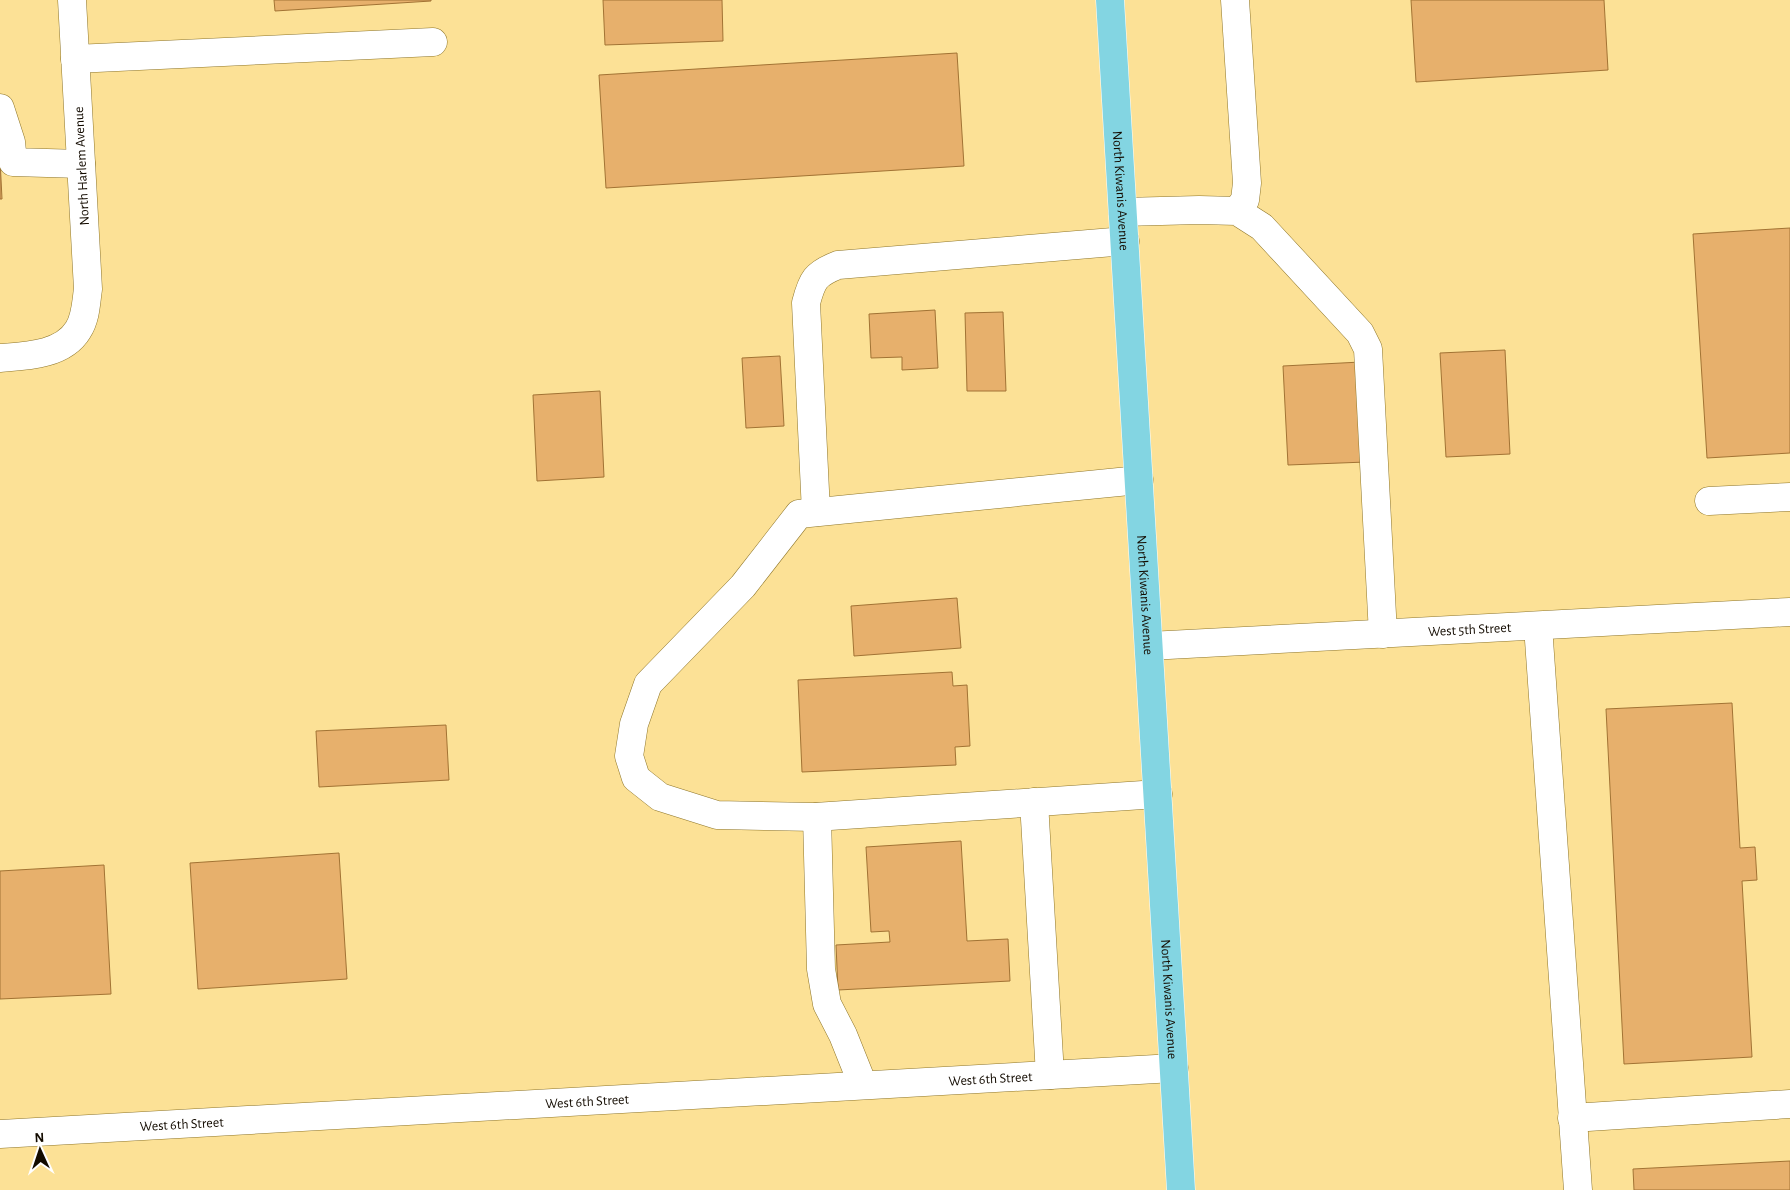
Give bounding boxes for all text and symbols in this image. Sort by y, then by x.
street label: North Harlem Avenue [72,106,92,226]
street label: North Kiwanis Avenue [1110,130,1131,251]
street label: North Kiwanis Avenue [1134,535,1155,655]
street label: West 5th Street [1428,621,1512,639]
street label: North Kiwanis Avenue [1158,939,1179,1060]
street label: West 6th Street [948,1070,1033,1089]
street label: West 6th Street [545,1093,630,1111]
street label: West 6th Street [139,1115,225,1134]
north arrow [15,1125,65,1175]
text: N [34,1131,45,1145]

